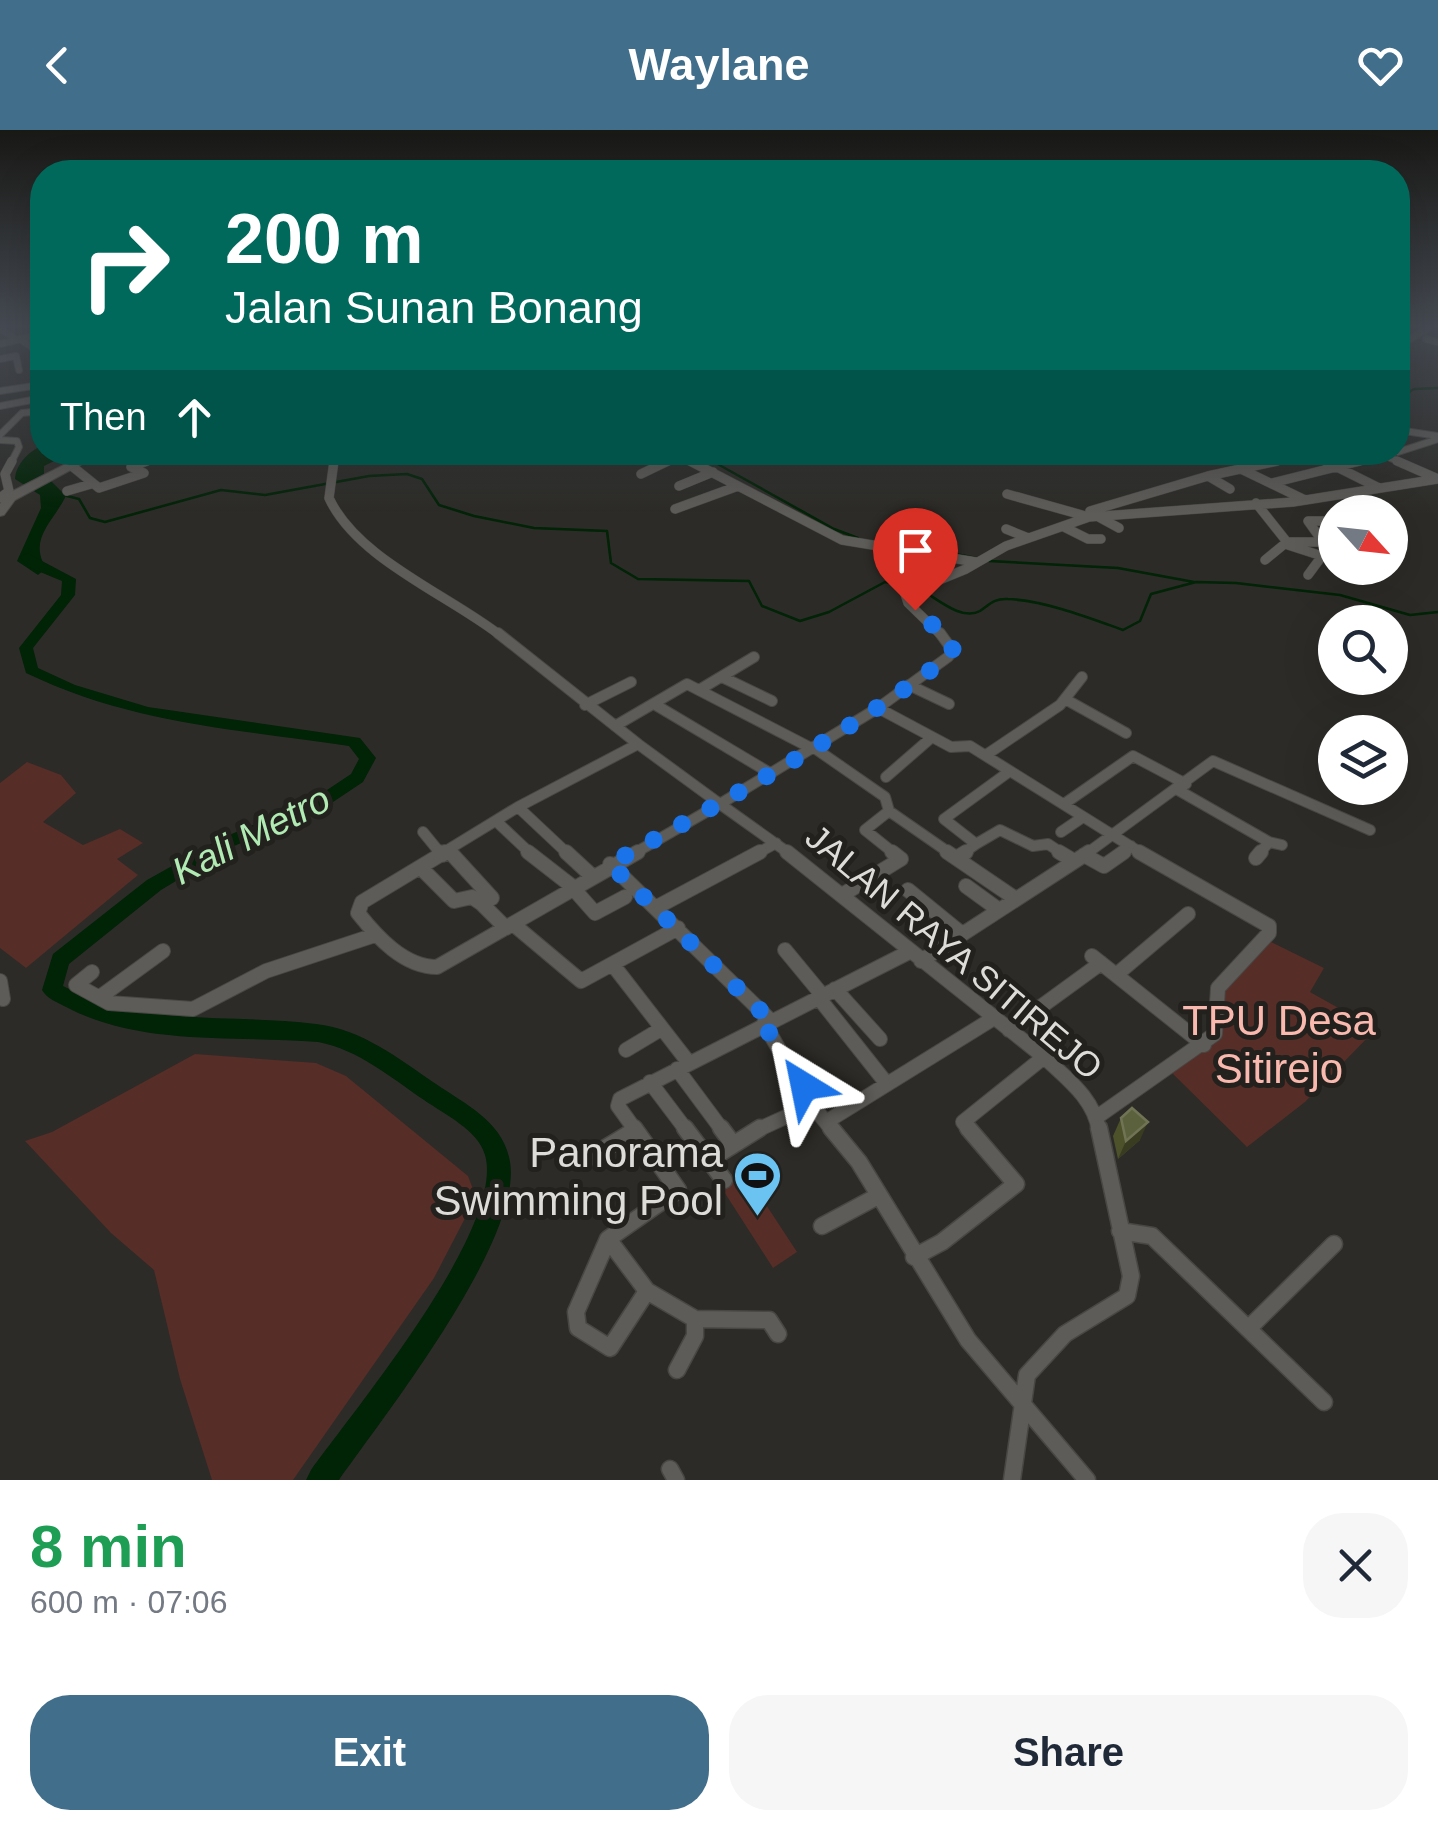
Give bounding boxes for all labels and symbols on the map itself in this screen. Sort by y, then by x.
north arrow [1318,495,1408,585]
pin [873,508,958,611]
water label: Kali Metro [165,777,337,893]
street label: JALAN RAYA SITIREJO [799,816,1110,1087]
park label: TPU Desa Sitirejo [1182,997,1376,1092]
position arrow [752,1034,856,1138]
place label: Panorama Swimming Pool [434,1129,724,1224]
sports icon: Panorama Swimming Pool [732,1150,784,1218]

